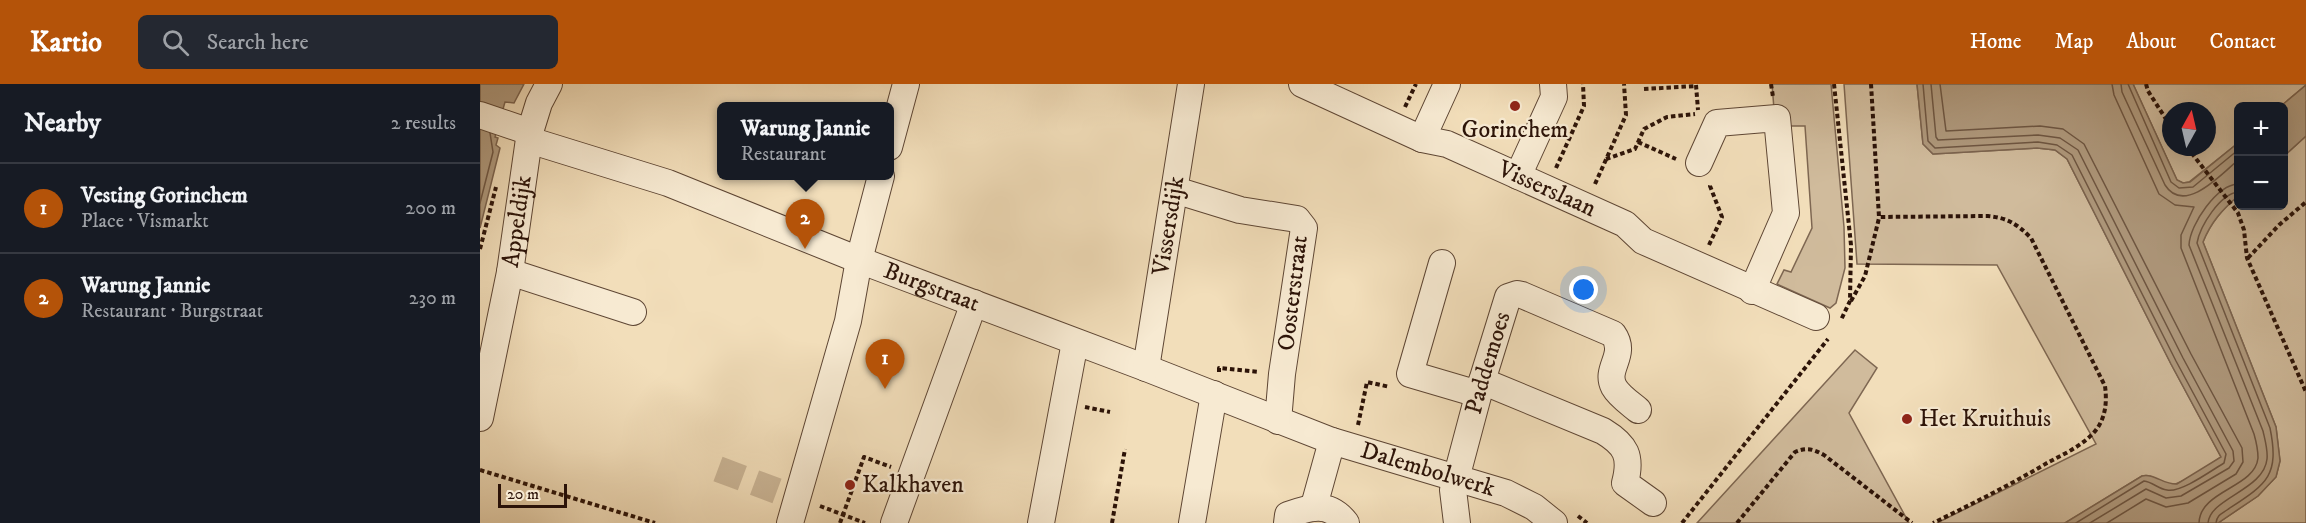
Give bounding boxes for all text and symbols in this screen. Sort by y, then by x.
search box [138,15,558,69]
text: Kartio [30,25,102,60]
icon: search [159,26,192,59]
text: Search here [207,29,309,56]
text: Home [1970,29,2022,55]
text: Map [2055,29,2093,55]
text: About [2126,29,2177,55]
text: Contact [2210,29,2276,55]
marker: Gorinchem [1508,99,1522,113]
popup [717,102,894,180]
north arrow [2162,102,2216,156]
map controls [2234,102,2288,210]
button: + [2234,102,2288,156]
text: Nearby [24,107,101,140]
text: 2 results [391,111,456,136]
text: Warung Jannie [741,115,870,142]
place label: Gorinchem [1462,115,1568,145]
text: Restaurant [741,142,826,167]
street label: Visserslaan [1492,153,1601,224]
button: − [2234,156,2288,210]
street label: Appeldijk [496,174,539,269]
street label: Vissersdijk [1146,174,1191,278]
text: Vesting Gorinchem [81,182,248,209]
text: 1 [40,196,47,221]
text: 200 m [405,196,456,221]
pin: 2 [786,200,824,249]
text: Place · Vismarkt [81,209,209,234]
street label: Oosterstraat [1271,233,1315,352]
street label: Burgstraat [879,256,984,319]
text: Warung Jannie [81,272,210,299]
your location [1569,275,1598,304]
text: 2 [39,286,48,311]
text: 230 m [409,286,456,311]
text: Restaurant · Burgstraat [81,299,263,324]
street label: Paddemoes [1459,308,1518,418]
pin: 1 [866,340,904,389]
place label: Het Kruithuis [1919,404,2051,434]
marker: Het Kruithuis [1900,412,1914,426]
street label: Dalembolwerk [1357,435,1499,504]
place label: Kalkhaven [862,470,964,500]
marker: Kalkhaven [843,478,857,492]
scale bar [498,481,567,508]
text: 20 m [507,484,539,504]

